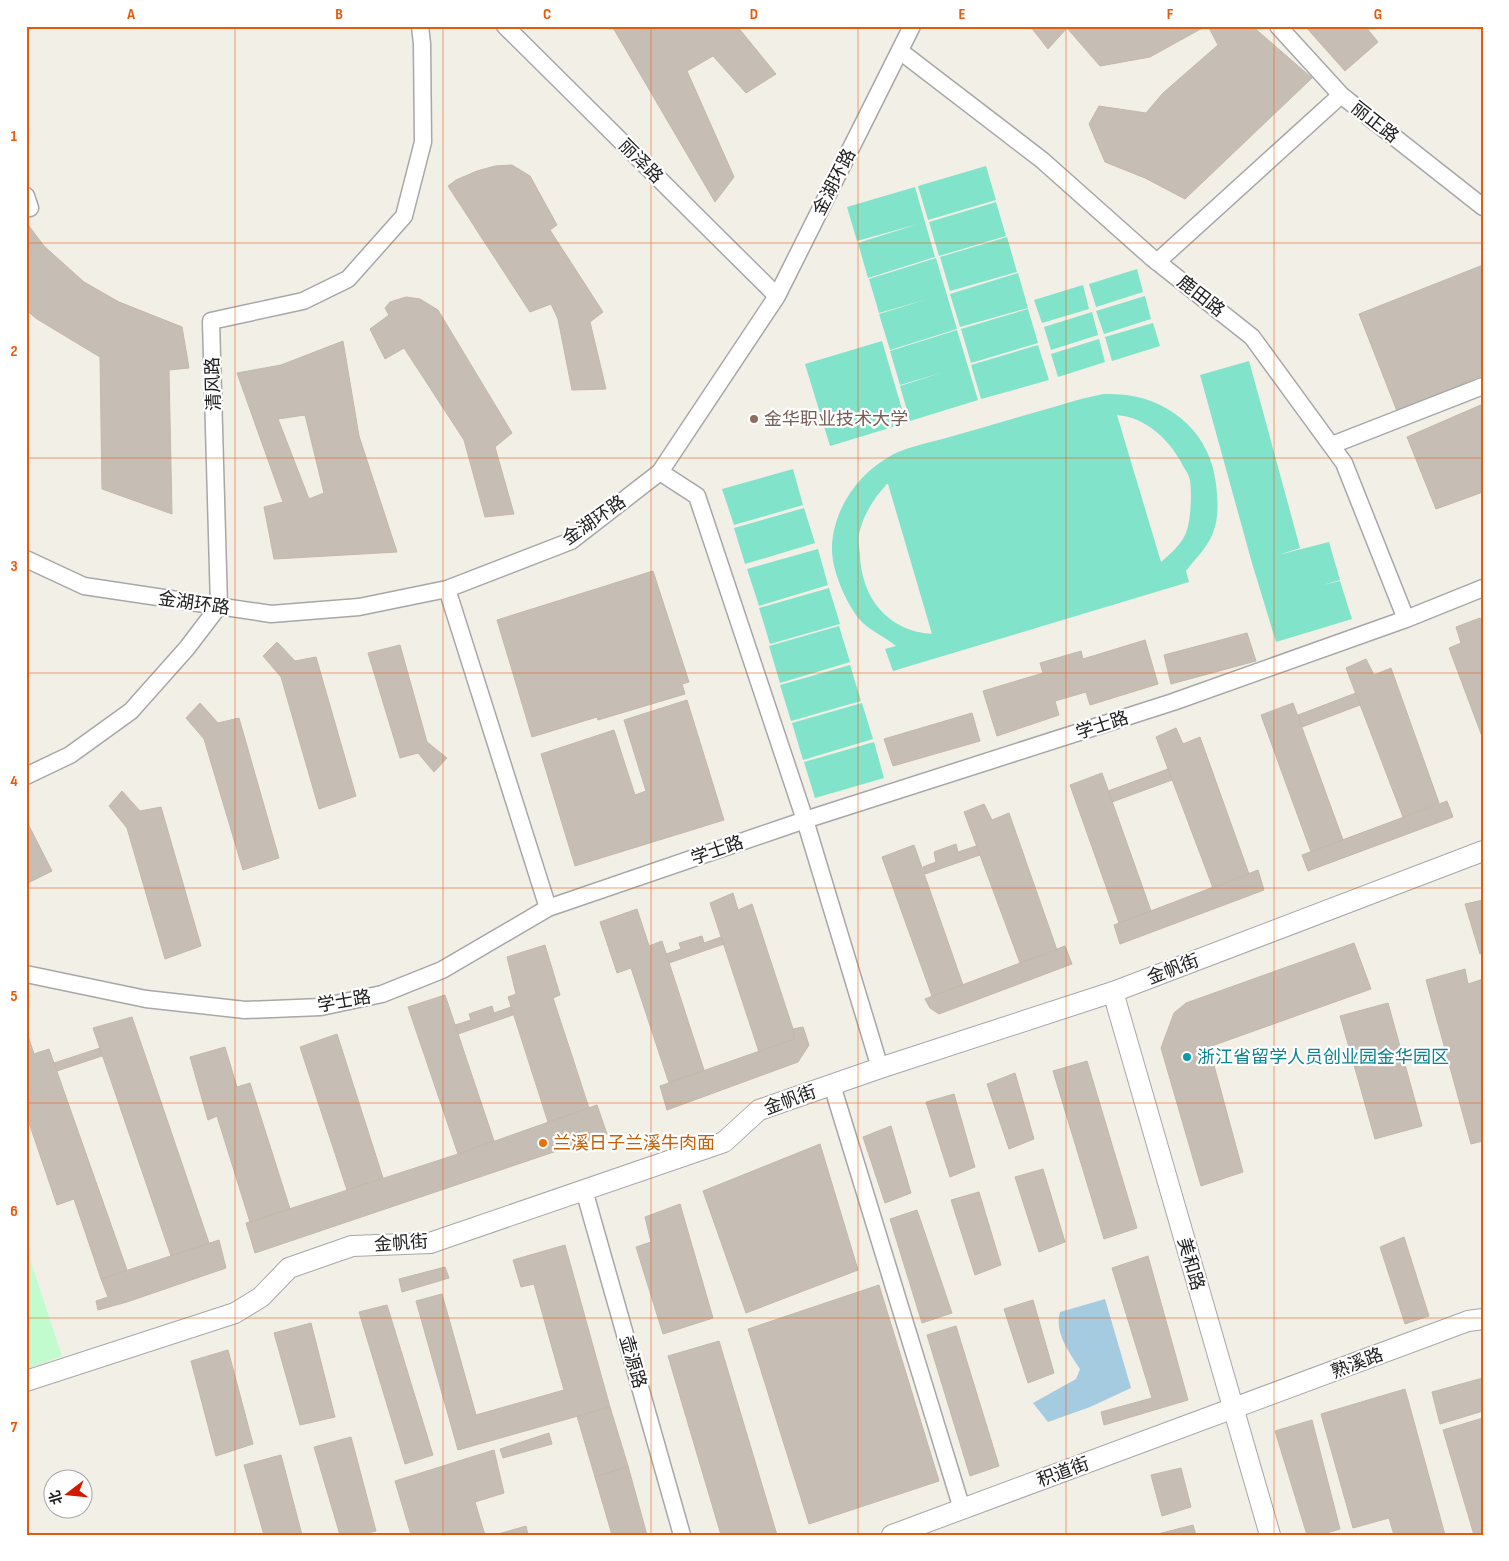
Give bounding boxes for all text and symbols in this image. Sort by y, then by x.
text: A [126,5,135,24]
text: B [335,5,343,24]
text: C [543,5,551,24]
text: D [750,5,758,24]
text: E [959,5,966,24]
text: F [1167,5,1174,24]
text: G [1374,5,1382,24]
street label: 丽正路 [1347,97,1402,147]
text: 1 [11,127,18,146]
street label: 丽泽路 [614,135,667,188]
street label: 金湖环路 [809,145,860,219]
street label: 鹿田路 [1173,271,1228,321]
text: 2 [10,342,18,361]
street label: 清风路 [202,357,225,411]
place label: 金华职业技术大学 [764,409,908,430]
marker: 金华职业技术大学 [748,413,760,425]
street label: 金湖环路 [559,491,630,550]
text: 3 [10,557,18,576]
street label: 金湖环路 [157,588,231,619]
street label: 学士路 [1073,707,1131,744]
text: 4 [10,772,18,791]
street label: 学士路 [688,832,746,869]
street label: 金帆街 [1144,950,1202,989]
street label: 学士路 [316,986,372,1017]
text: 5 [10,987,18,1006]
place label: 浙江省留学人员创业园金华园区 [1197,1047,1449,1068]
marker: 浙江省留学人员创业园金华园区 [1181,1051,1193,1063]
street label: 金帆街 [761,1081,819,1120]
place label: 兰溪日子兰溪牛肉面 [553,1133,715,1154]
marker: 兰溪日子兰溪牛肉面 [537,1137,549,1149]
text: 6 [10,1202,18,1221]
street label: 金帆街 [373,1231,429,1256]
street label: 美和路 [1173,1235,1208,1293]
street label: 壶源路 [615,1333,650,1391]
street label: 熟溪路 [1328,1344,1386,1383]
text: 7 [11,1418,18,1437]
street label: 积道街 [1034,1453,1092,1492]
north arrow [42,1468,92,1518]
text: 北 [46,1488,66,1507]

